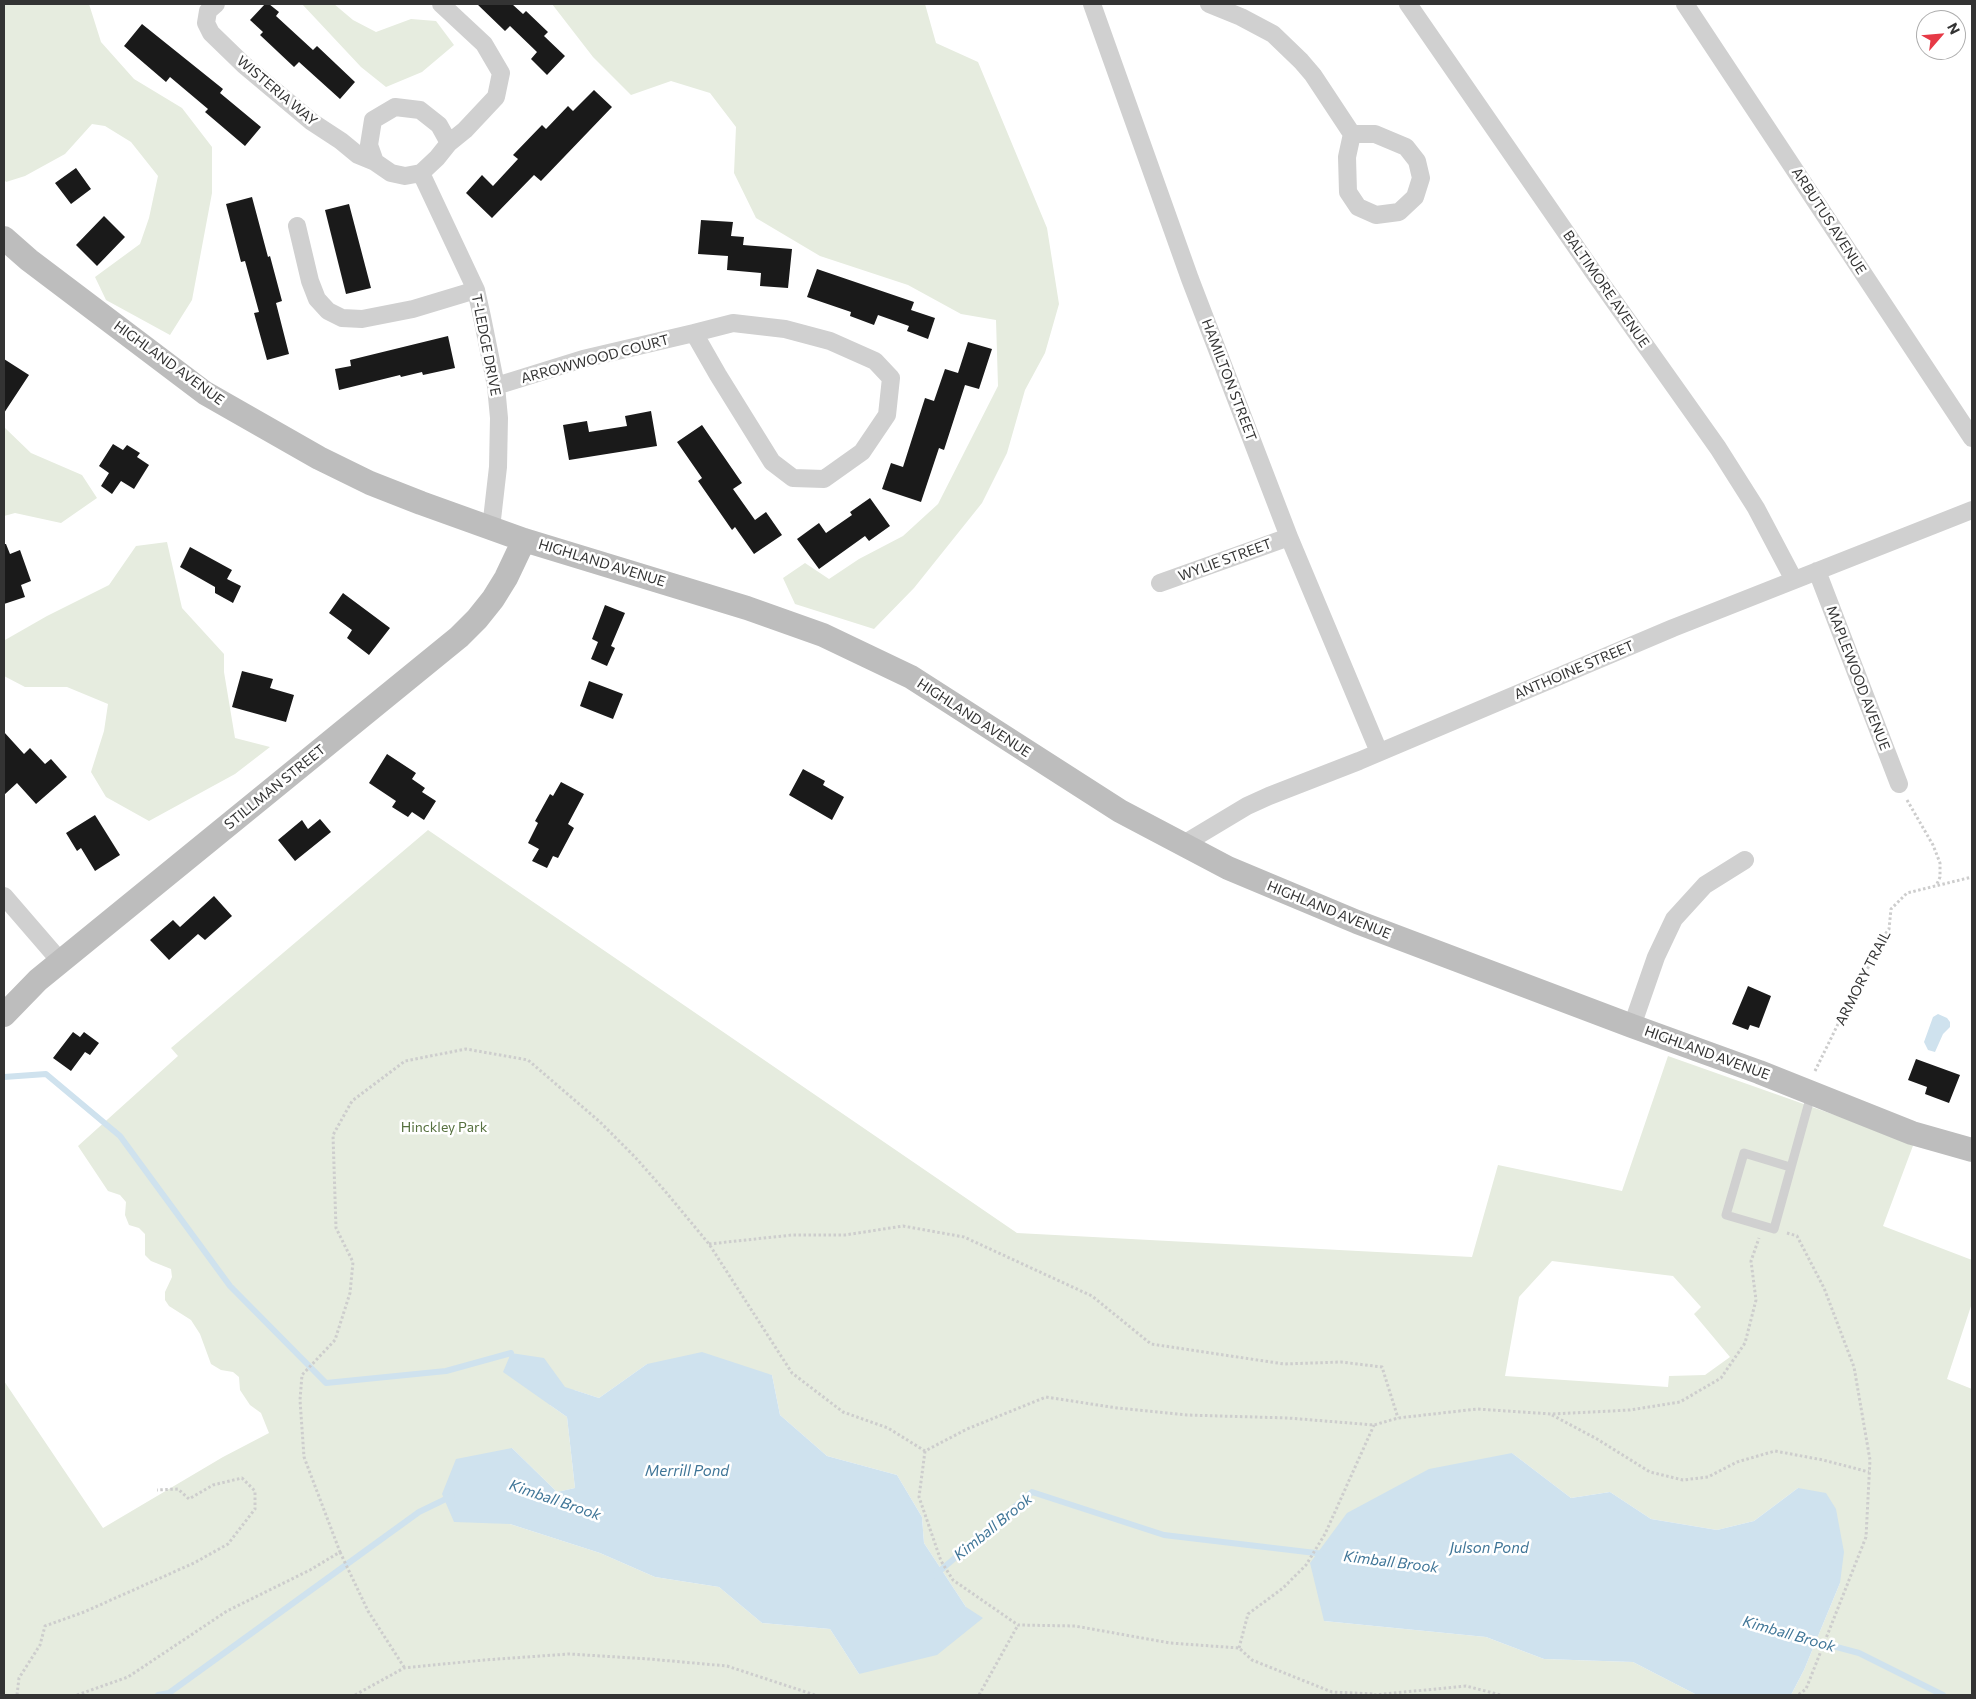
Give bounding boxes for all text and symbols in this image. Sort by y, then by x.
north arrow [1916,10,1966,60]
text: N [1944,20,1964,37]
street label: WISTERIA WAY [233,52,321,130]
street label: ARBUTUS AVENUE [1788,164,1870,278]
street label: BALTIMORE AVENUE [1559,227,1653,351]
street label: T-LEDGE DRIVE [468,293,504,397]
street label: HIGHLAND AVENUE [111,317,227,409]
street label: HAMILTON STREET [1198,317,1260,443]
street label: ARROWWOOD COURT [519,331,671,387]
street label: WYLIE STREET [1176,535,1274,585]
street label: HIGHLAND AVENUE [536,536,668,590]
street label: MAPLEWOOD AVENUE [1823,603,1893,753]
street label: ANTHOINE STREET [1512,637,1636,703]
street label: HIGHLAND AVENUE [914,675,1034,761]
street label: STILLMAN STREET [221,741,329,833]
street label: HIGHLAND AVENUE [1265,877,1393,943]
street label: ARMORY TRAIL [1832,928,1894,1028]
street label: HIGHLAND AVENUE [1642,1023,1772,1083]
park label: Hinckley Park [401,1119,487,1135]
water label: Merrill Pond [645,1462,729,1480]
water label: Kimball Brook [507,1476,603,1524]
water label: Kimball Brook [950,1490,1036,1564]
water label: Julson Pond [1449,1539,1529,1557]
water label: Kimball Brook [1342,1547,1440,1577]
water label: Kimball Brook [1741,1612,1837,1656]

